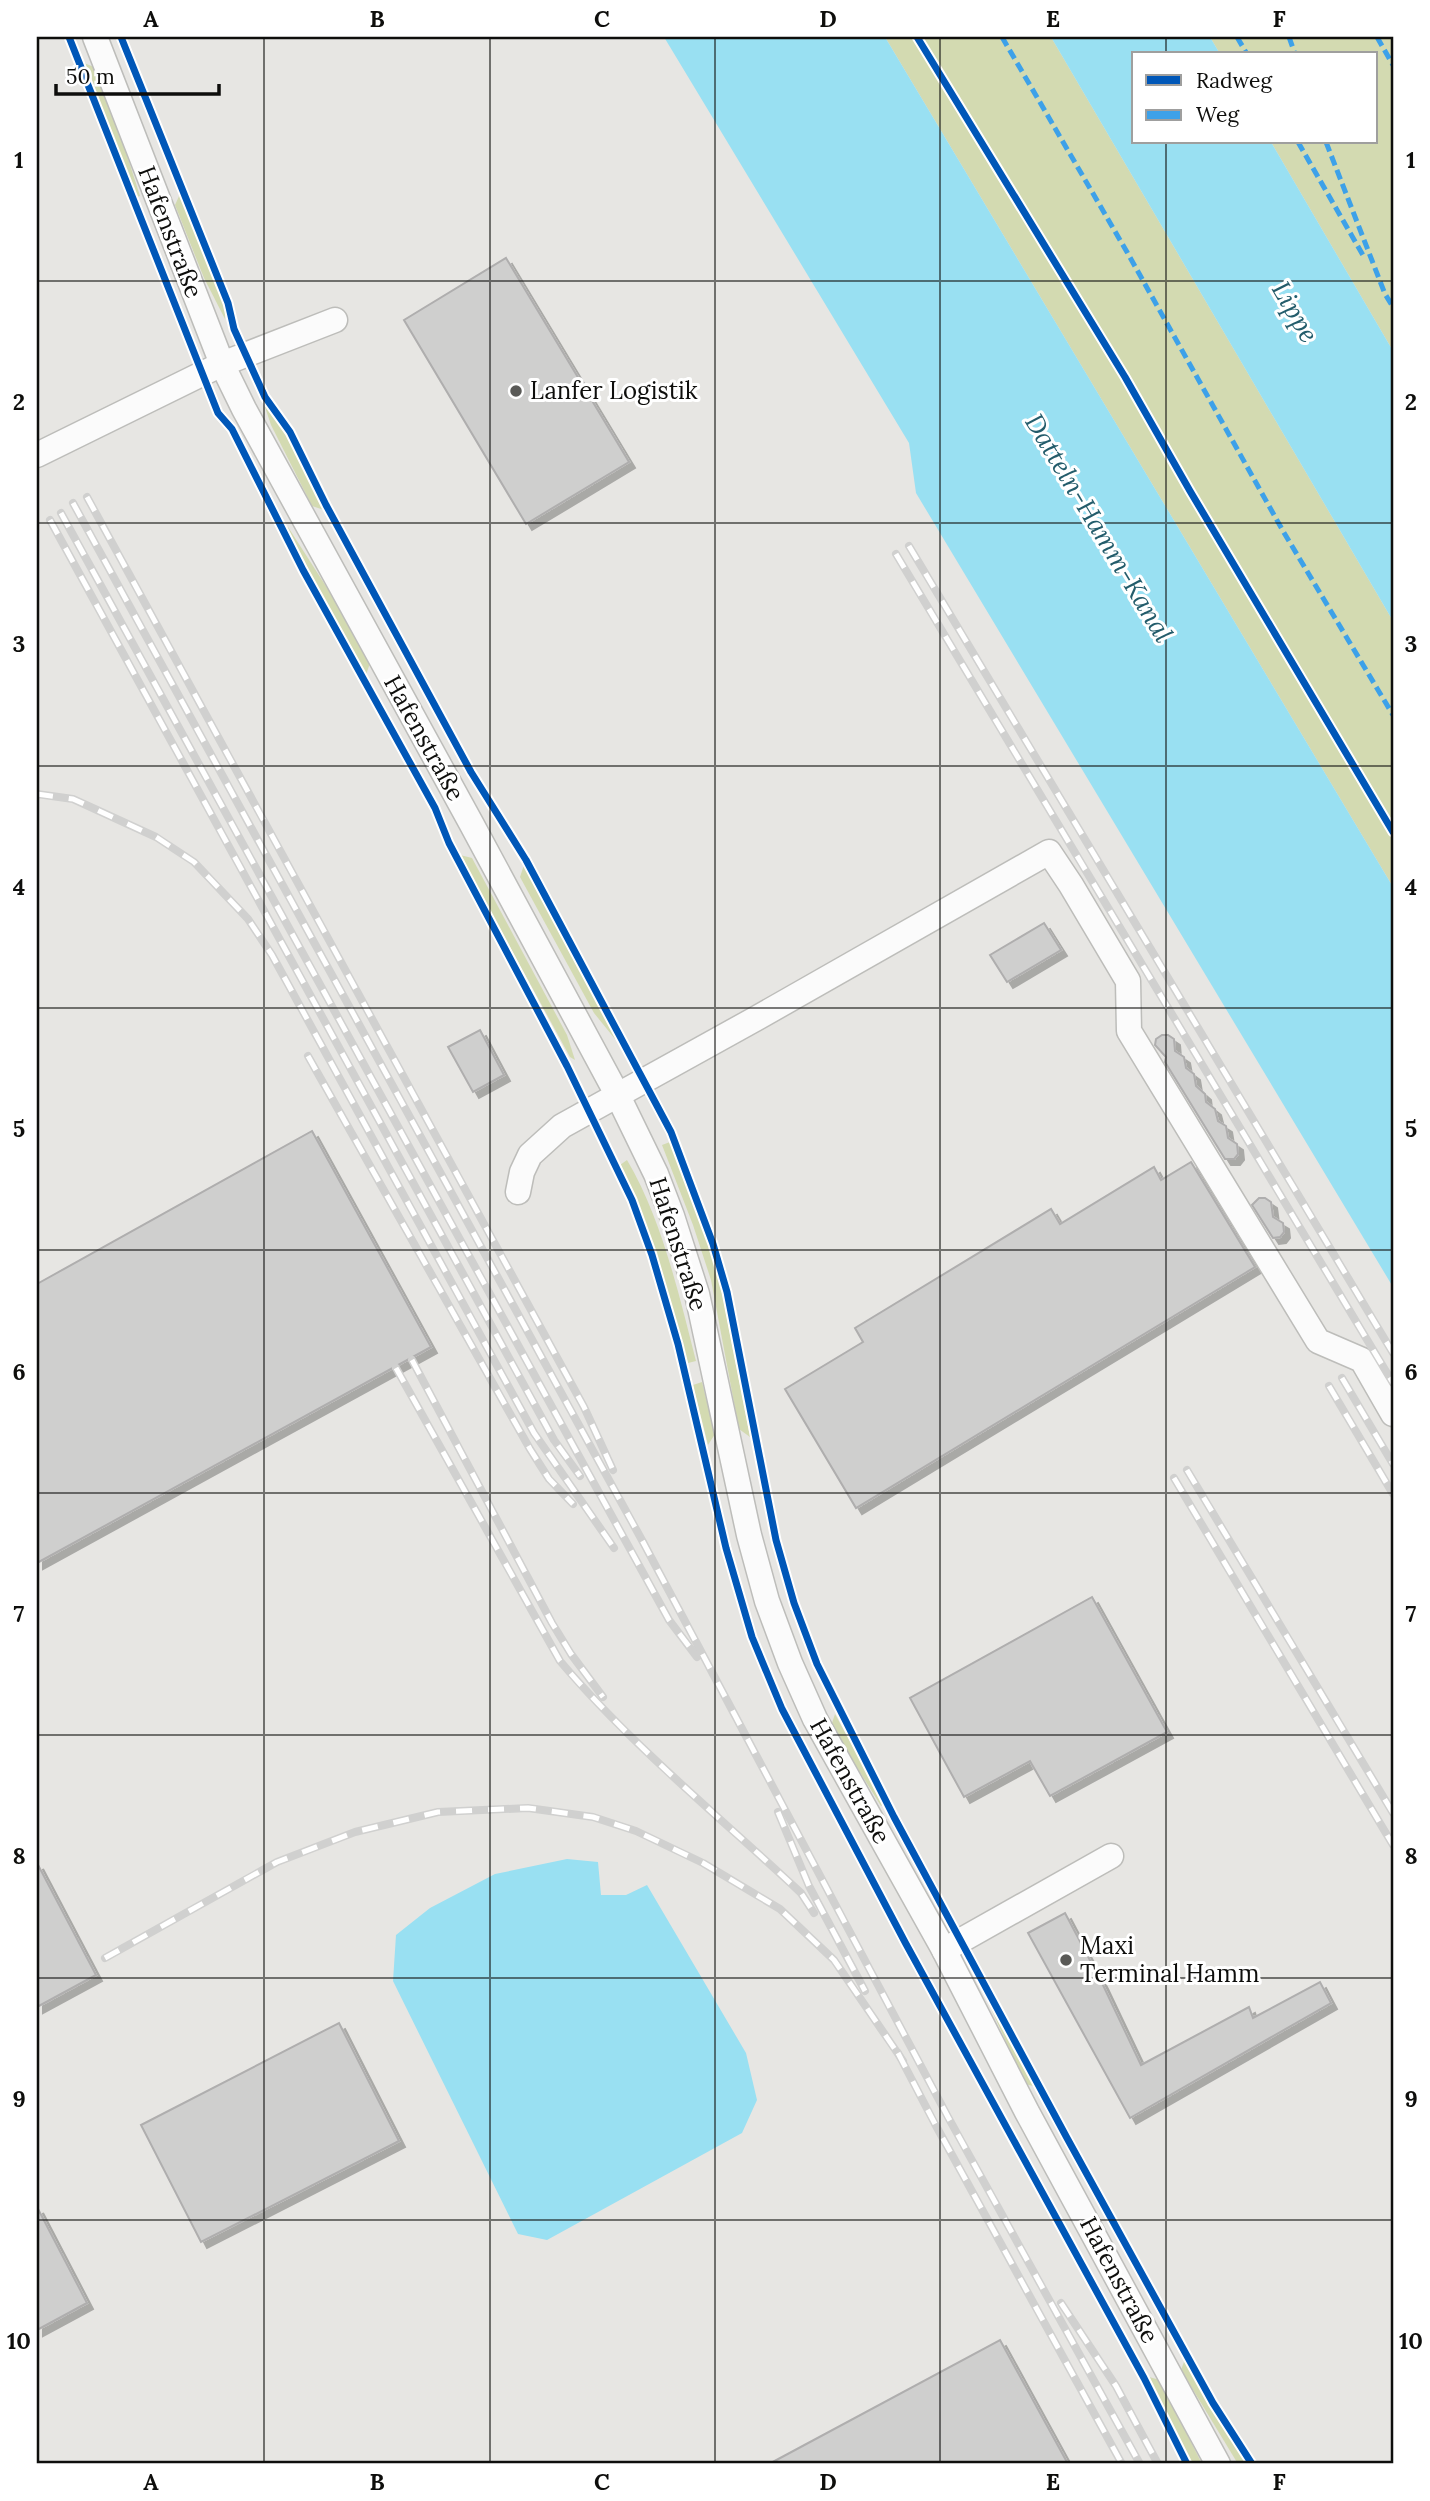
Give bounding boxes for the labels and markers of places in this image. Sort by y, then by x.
place label: Lanfer Logistik [530,375,698,406]
marker: Lanfer Logistik [508,383,524,399]
place label: Maxi Terminal Hamm [1080,1930,1259,1989]
marker: Maxi Terminal Hamm [1058,1952,1074,1968]

